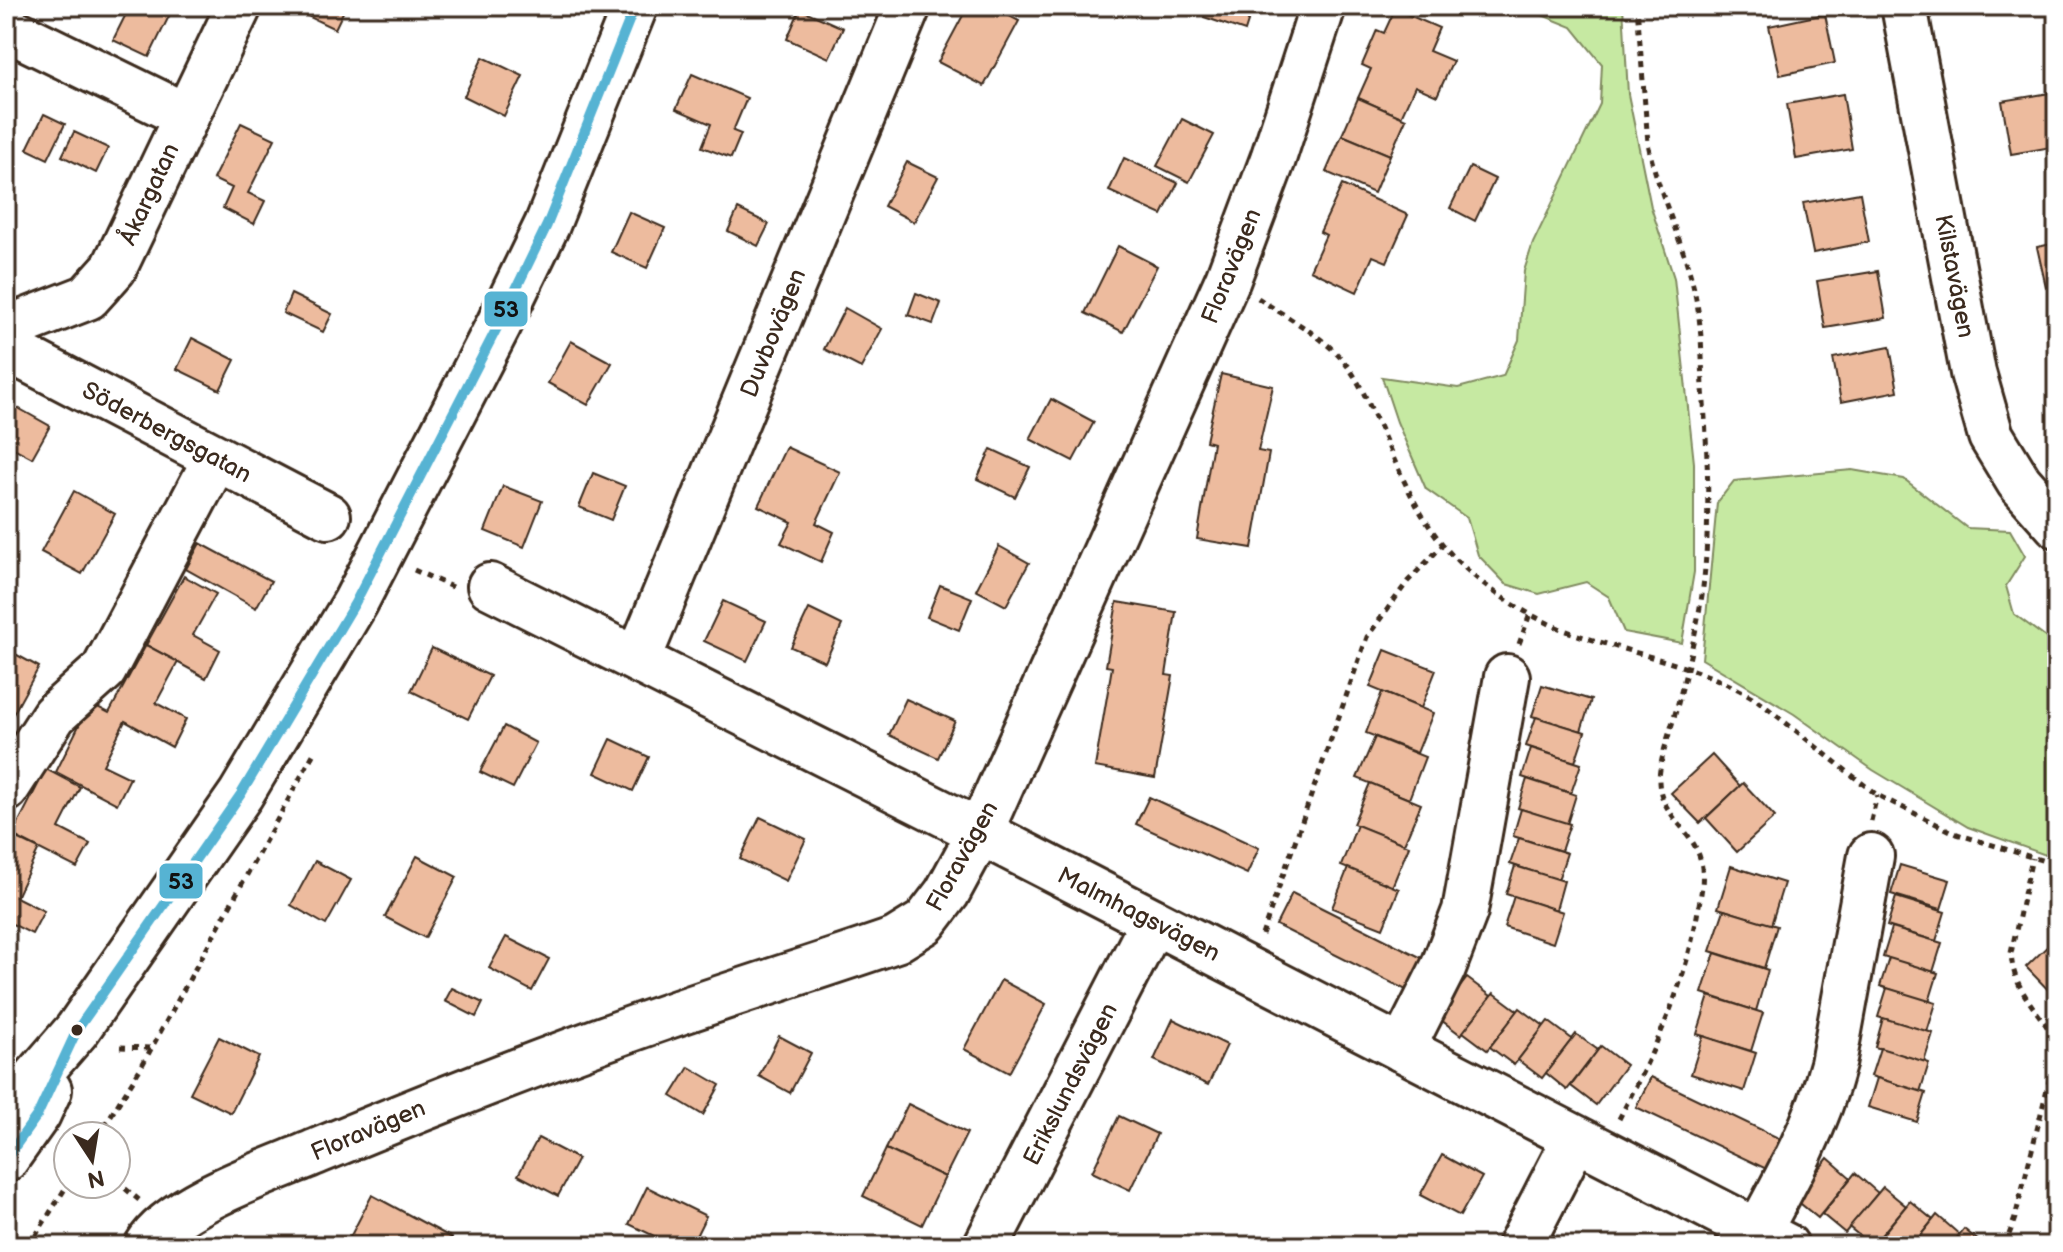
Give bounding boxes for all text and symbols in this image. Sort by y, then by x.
street label: Åkargatan [112,138,186,250]
street label: Floravägen [1195,204,1268,328]
street label: Kilstavägen [1928,212,1981,340]
street label: Duvbovägen [735,265,812,402]
line badge: 53 [483,290,529,328]
text: 53 [493,297,519,324]
street label: Söderbergsgatan [77,376,256,489]
street label: Floravägen [920,796,1005,916]
street label: Malmhagsvägen [1053,861,1225,968]
line badge: 53 [158,862,204,900]
text: 53 [168,869,194,896]
street label: Erikslundsvägen [1017,998,1124,1170]
unlabelled marker [69,1022,85,1038]
street label: Floravägen [307,1093,430,1168]
north arrow [52,1120,132,1200]
text: N [85,1163,107,1193]

